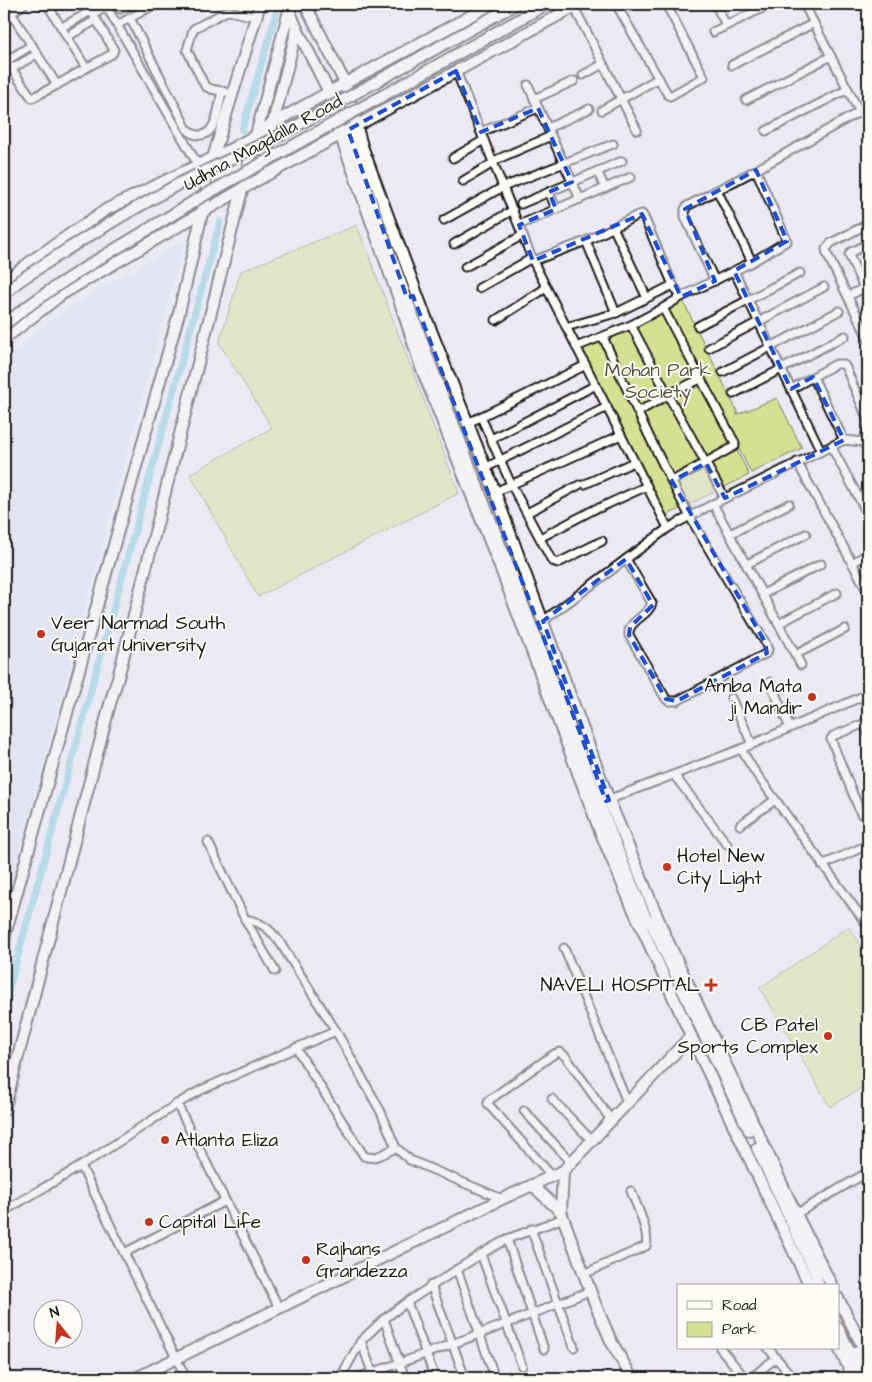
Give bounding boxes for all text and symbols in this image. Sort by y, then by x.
street label: Udhna Magdalla Road [179,88,348,199]
park label: Mohan Park Society [605,357,712,407]
place label: Veer Narmad South Gujarat University [51,610,226,660]
marker: Veer Narmad South Gujarat University [35,628,47,640]
place label: Amba Mata ji Mandir [704,673,803,722]
marker: Amba Mata ji Mandir [806,691,818,703]
place label: Hotel New City Light [677,843,765,893]
marker: Hotel New City Light [661,861,673,873]
place label: NAVELI HOSPITAL [541,972,700,999]
marker: NAVELI HOSPITAL [704,978,718,992]
place label: CB Patel Sports Complex [678,1012,818,1061]
marker: CB Patel Sports Complex [822,1030,834,1042]
place label: Atlanta Eliza [175,1127,278,1154]
marker: Atlanta Eliza [159,1134,171,1146]
place label: Capital Life [159,1209,261,1236]
marker: Capital Life [143,1216,155,1228]
place label: Rajhans Grandezza [316,1236,408,1285]
marker: Rajhans Grandezza [300,1254,312,1266]
legend [677,1284,840,1350]
text: Road [722,1295,757,1316]
north arrow [32,1300,82,1350]
text: N [47,1302,62,1323]
text: Park [722,1319,757,1340]

